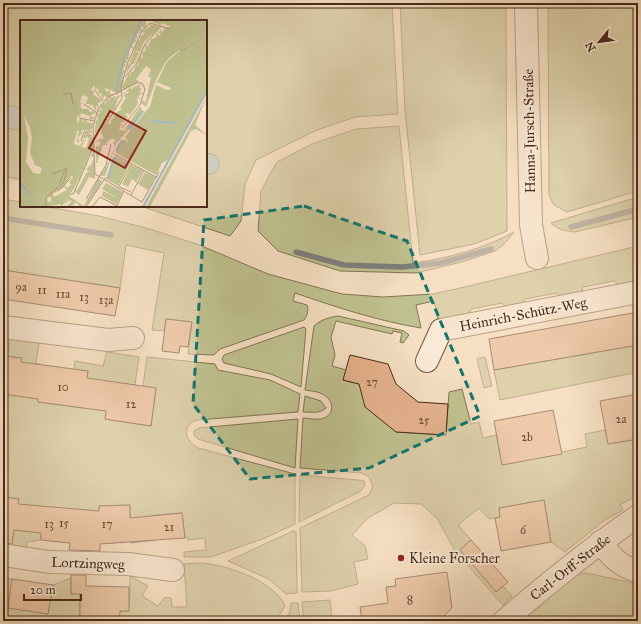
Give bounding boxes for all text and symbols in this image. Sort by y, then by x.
inset map [20,20,207,207]
north arrow [579,22,619,62]
text: N [582,39,599,54]
street label: Hanna-Jursch-Straße [520,68,540,193]
house number: 9a [15,280,28,294]
house number: 11 [37,283,47,297]
house number: 11a [56,287,71,301]
house number: 13 [79,290,89,304]
house number: 13a [99,293,114,307]
street label: Heinrich-Schütz-Weg [458,294,589,335]
house number: 27 [366,375,378,389]
house number: 10 [57,380,69,394]
house number: 12 [126,397,136,411]
house number: 2a [616,412,627,426]
house number: 25 [418,413,430,427]
house number: 2b [521,430,533,444]
house number: 15 [59,516,70,530]
house number: 13 [44,517,54,531]
house number: 17 [101,517,113,531]
house number: 21 [164,520,175,534]
house number: 6 [520,523,527,537]
street label: Carl-Orff-Straße [527,531,614,604]
place label: Kleine Forscher [409,550,501,567]
marker: Kleine Forscher [396,553,406,563]
street label: Lortzingweg [51,554,126,573]
scale bar [24,576,81,602]
text: 20 m [30,583,56,597]
house number: 8 [407,593,413,607]

